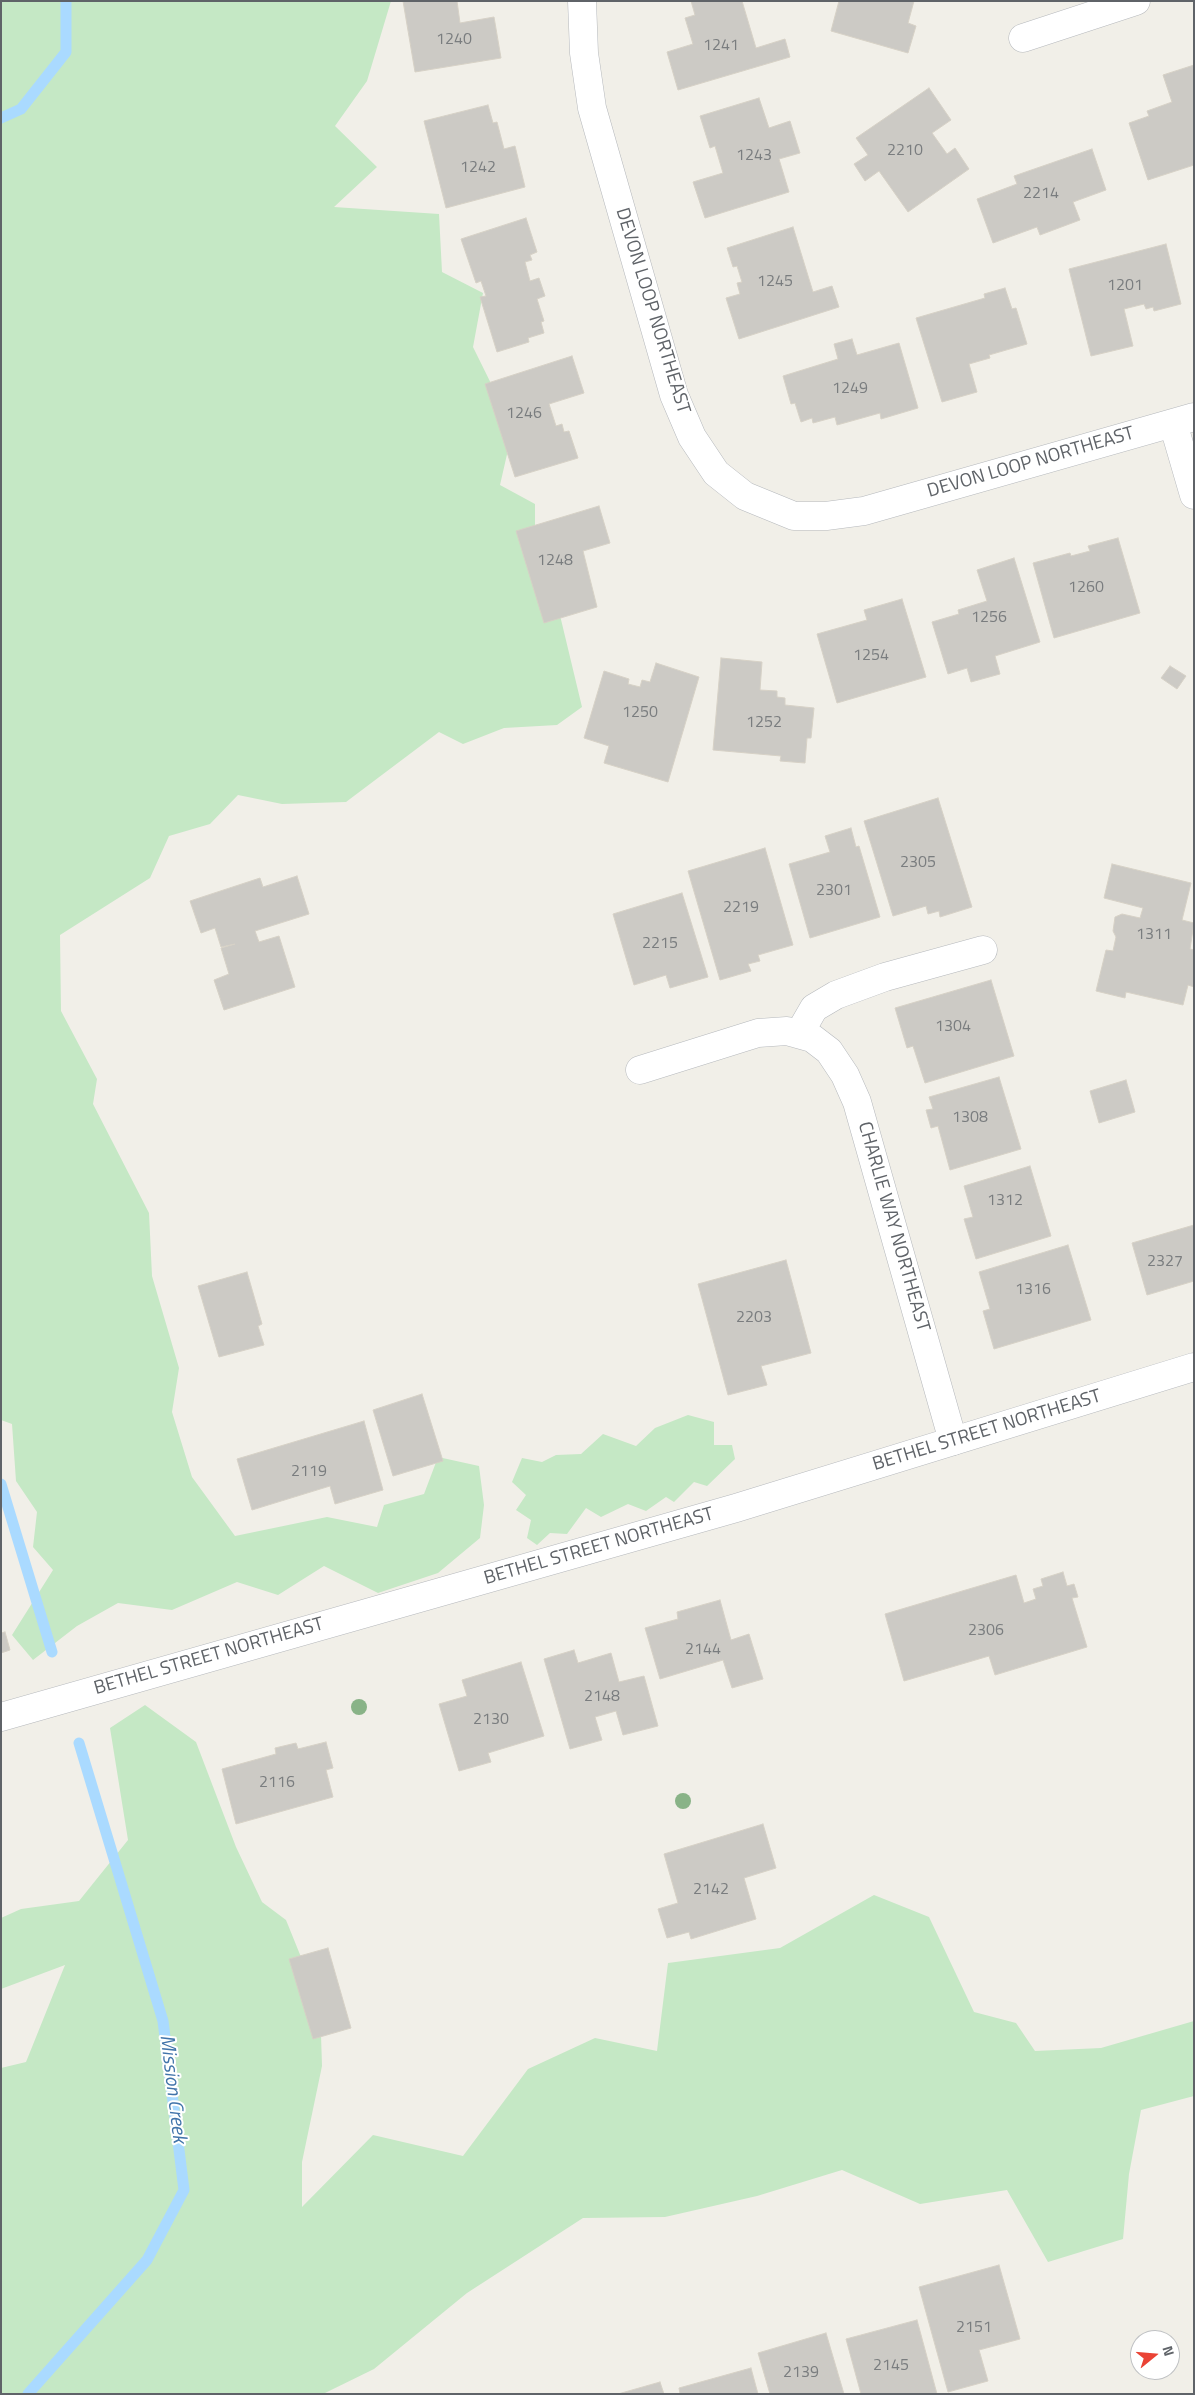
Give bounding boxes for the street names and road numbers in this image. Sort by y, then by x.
street label: DEVON LOOP NORTHEAST [610,205,694,417]
street label: DEVON LOOP NORTHEAST [925,423,1137,503]
street label: CHARLIE WAY NORTHEAST [852,1119,934,1335]
street label: BETHEL STREET NORTHEAST [870,1385,1104,1477]
street label: BETHEL STREET NORTHEAST [482,1503,716,1591]
street label: BETHEL STREET NORTHEAST [92,1613,326,1701]

